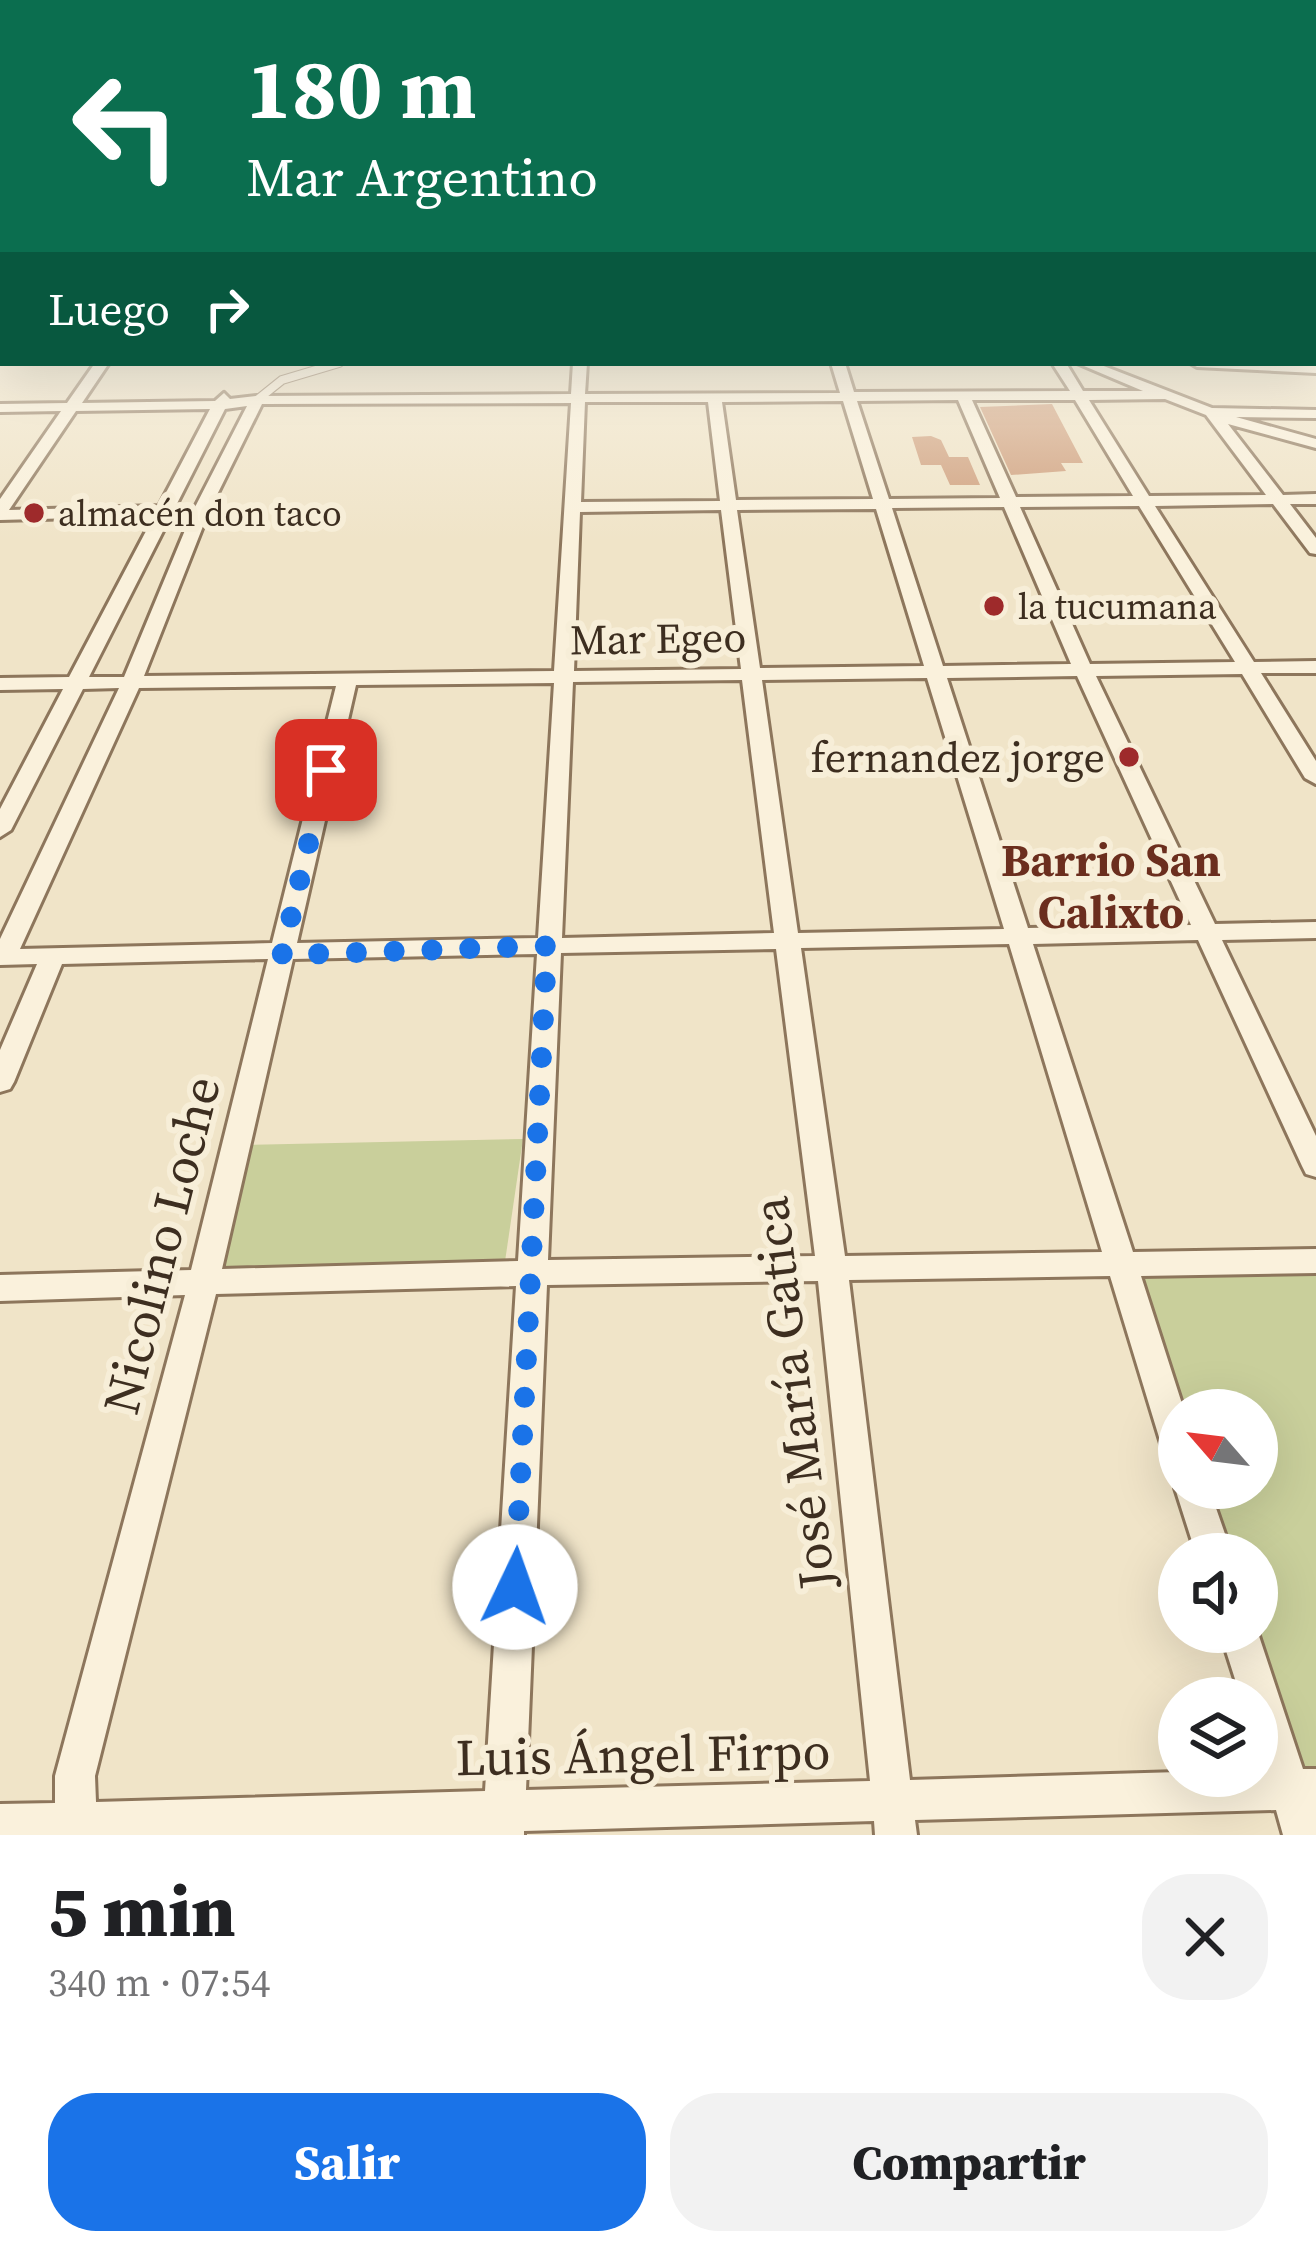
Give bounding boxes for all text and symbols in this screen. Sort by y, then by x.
text: 180 m [246,31,477,146]
icon: left [48,48,204,204]
text: Mar Argentino [246,140,598,214]
icon: right [194,276,260,342]
text: Luego [48,278,170,340]
place label: almacén don taco [58,489,342,538]
marker: almacén don taco [21,500,47,526]
place label: la tucumana [1018,582,1217,631]
marker: la tucumana [981,593,1007,619]
street label: Mar Egeo [569,607,747,669]
pin [275,719,377,821]
place label: fernandez jorge [811,728,1105,786]
icon: arrive [293,737,359,803]
marker: fernandez jorge [1116,744,1142,770]
district label: Barrio San Calixto [1001,829,1221,943]
street label: Nicolino Loche [85,1069,237,1421]
street label: José María Gatica [734,1193,852,1594]
north arrow [1158,1389,1278,1509]
map controls [1158,1389,1278,1797]
position arrow [452,1524,578,1650]
button: sound [1158,1533,1278,1653]
button: layers [1158,1677,1278,1797]
street label: Luis Ángel Firpo [455,1716,831,1792]
text: 5 min [48,1861,236,1960]
button: close [1142,1874,1268,2000]
text: 340 m · 07:54 [48,1956,270,2009]
button: Salir [48,2093,646,2231]
button: Compartir [670,2093,1268,2231]

